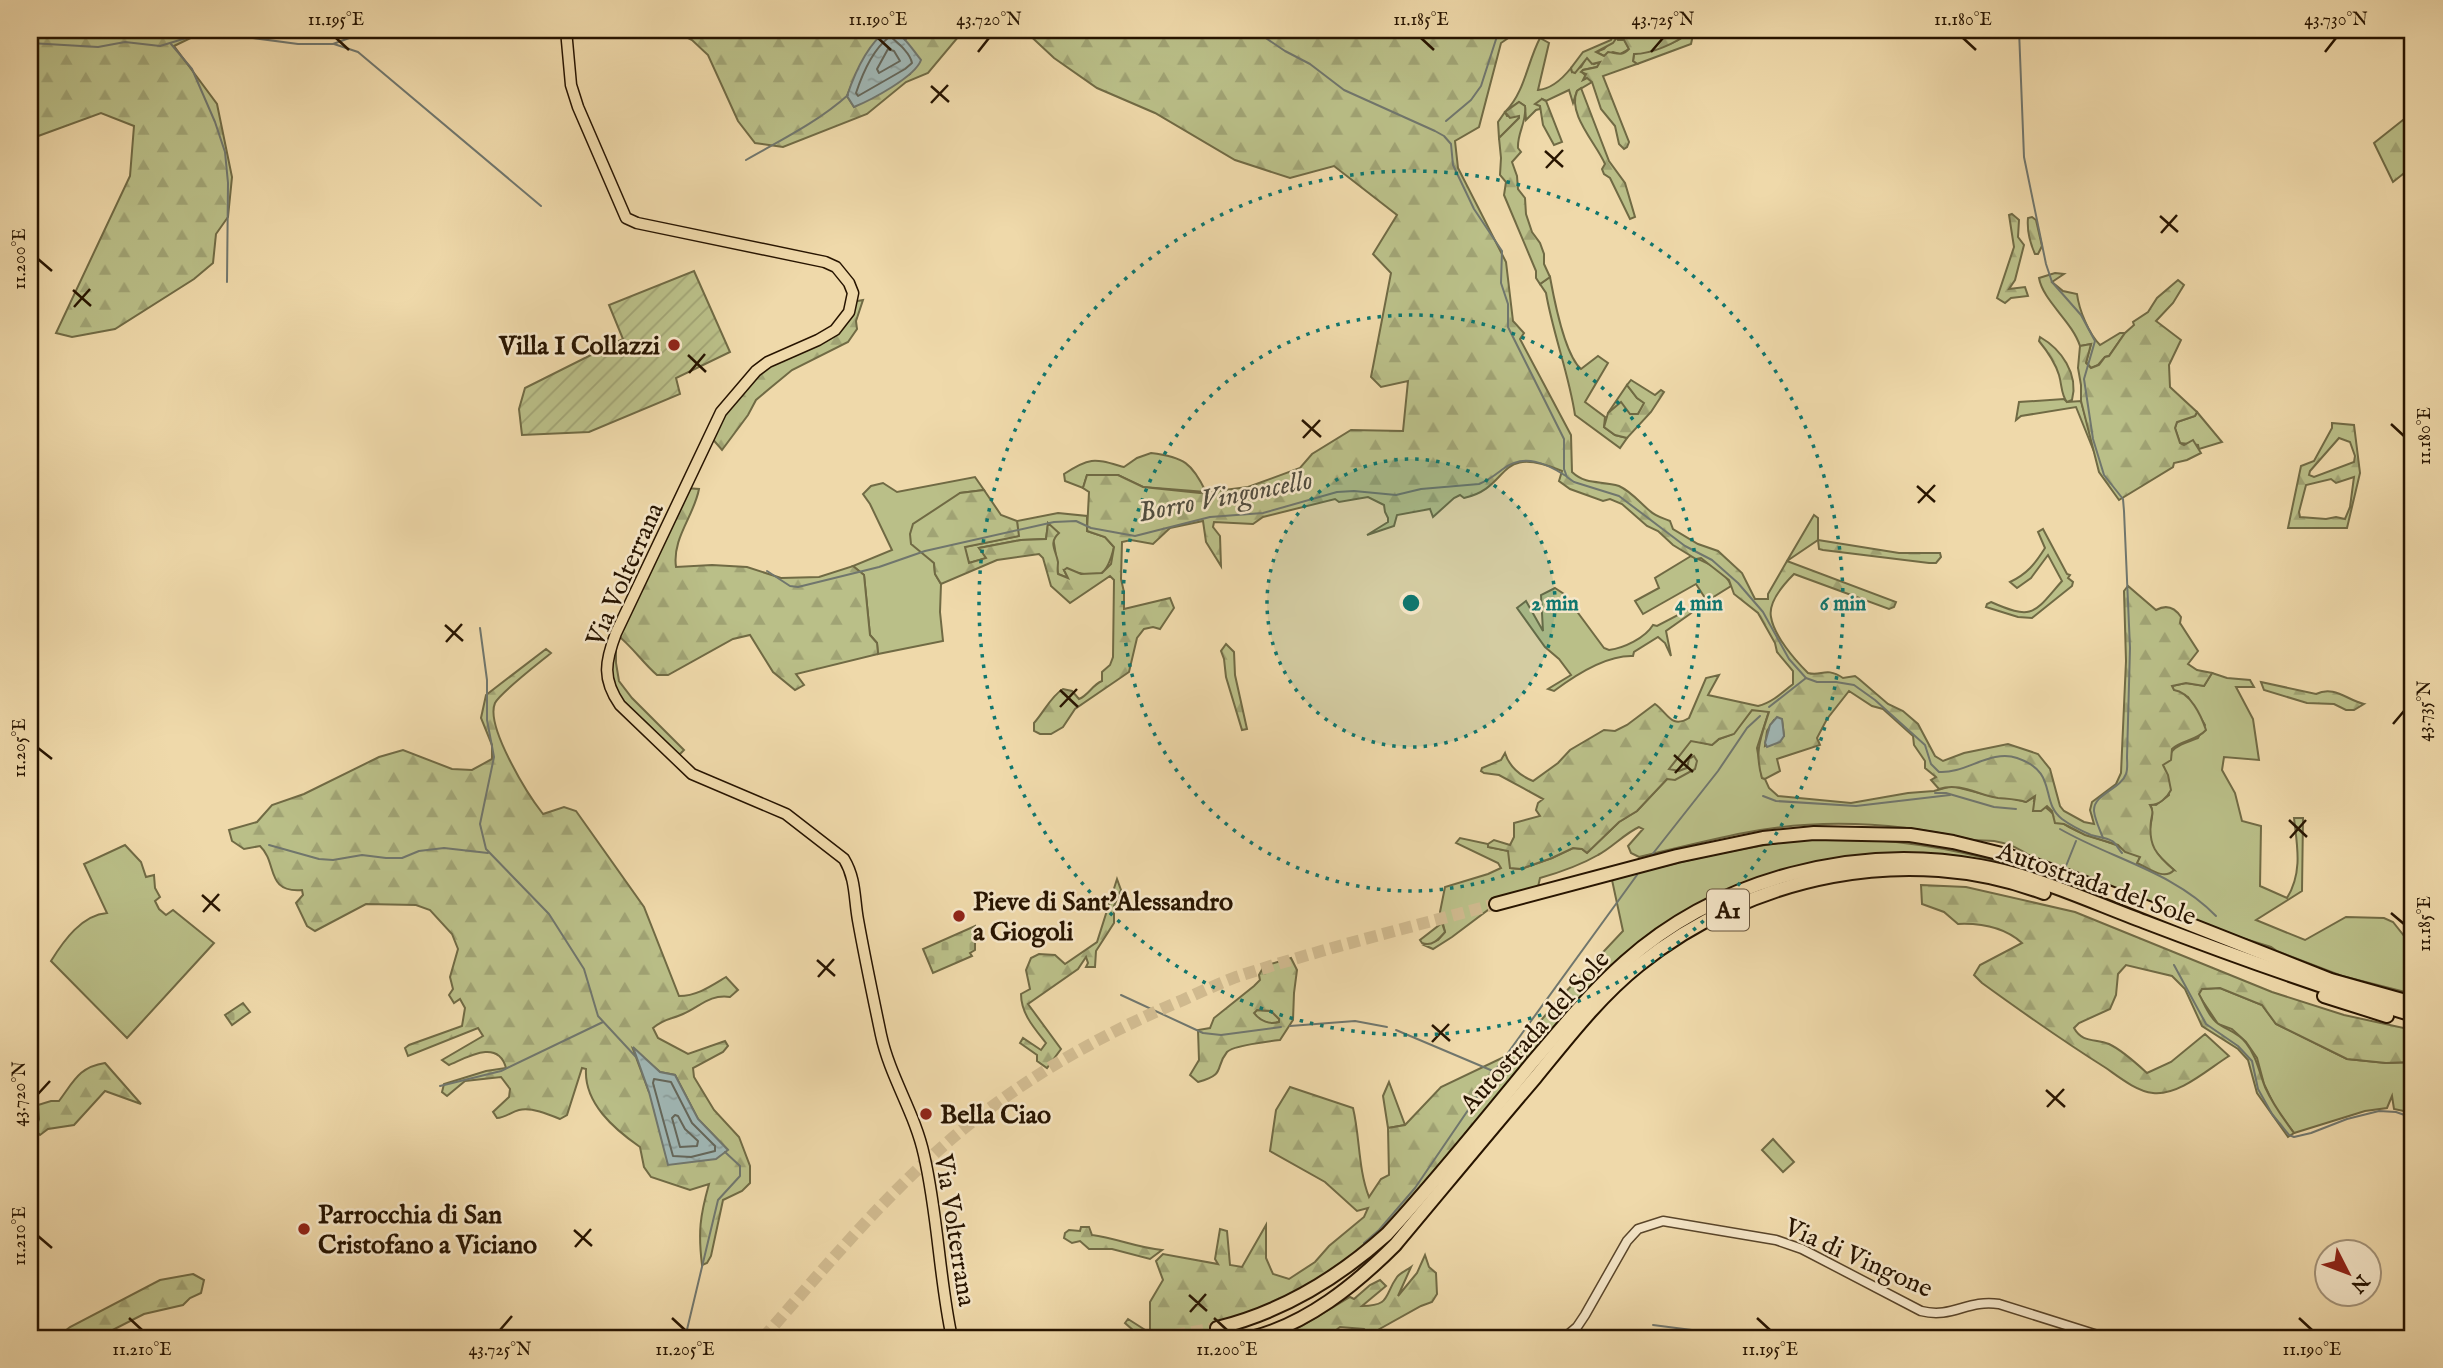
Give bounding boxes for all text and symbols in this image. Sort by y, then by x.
text: 11.195°E [308,9,364,32]
text: 11.190°E [849,9,907,32]
text: 43.720°N [956,9,1022,32]
text: 11.185°E [1393,9,1449,32]
text: 43.725°N [1631,9,1695,32]
text: 11.180°E [1934,9,1992,32]
text: 43.730°N [2304,9,2368,32]
text: 11.200°E [9,228,32,290]
place label: Villa I Collazzi [498,330,660,363]
marker: Villa I Collazzi [666,337,682,353]
text: 11.180°E [2414,407,2437,465]
water label: Borro Vingoncello [1135,463,1316,531]
street label: Via Volterrana [579,497,672,652]
centre of rings [1399,591,1423,615]
text: 2 min [1531,591,1579,618]
text: 4 min [1675,591,1723,618]
text: 6 min [1820,591,1866,618]
text: 43.735°N [2414,680,2437,742]
text: 11.205°E [9,718,32,778]
street label: Autostrada del Sole [1992,835,2200,934]
place label: Pieve di Sant'Alessandro a Giogoli [973,886,1233,949]
road number: A1 [1707,890,1749,930]
text: 11.185°E [2414,896,2437,952]
marker: Pieve di Sant'Alessandro a Giogoli [951,908,967,924]
street label: Autostrada del Sole [1452,944,1617,1121]
text: 43.720°N [9,1061,32,1127]
place label: Bella Ciao [940,1099,1051,1132]
marker: Bella Ciao [918,1106,934,1122]
street label: Via Volterrana [926,1151,983,1310]
place label: Parrocchia di San Cristofano a Viciano [318,1199,537,1262]
text: 11.210°E [9,1206,32,1266]
street label: Via di Vingone [1778,1211,1938,1306]
marker: Parrocchia di San Cristofano a Viciano [296,1221,312,1237]
north arrow [2314,1238,2384,1308]
text: N [2344,1268,2374,1298]
text: 11.210°E [112,1339,172,1362]
text: 43.725°N [468,1339,532,1362]
text: 11.205°E [655,1339,715,1362]
text: 11.200°E [1196,1339,1258,1362]
text: 11.195°E [1742,1339,1798,1362]
text: 11.190°E [2283,1339,2341,1362]

